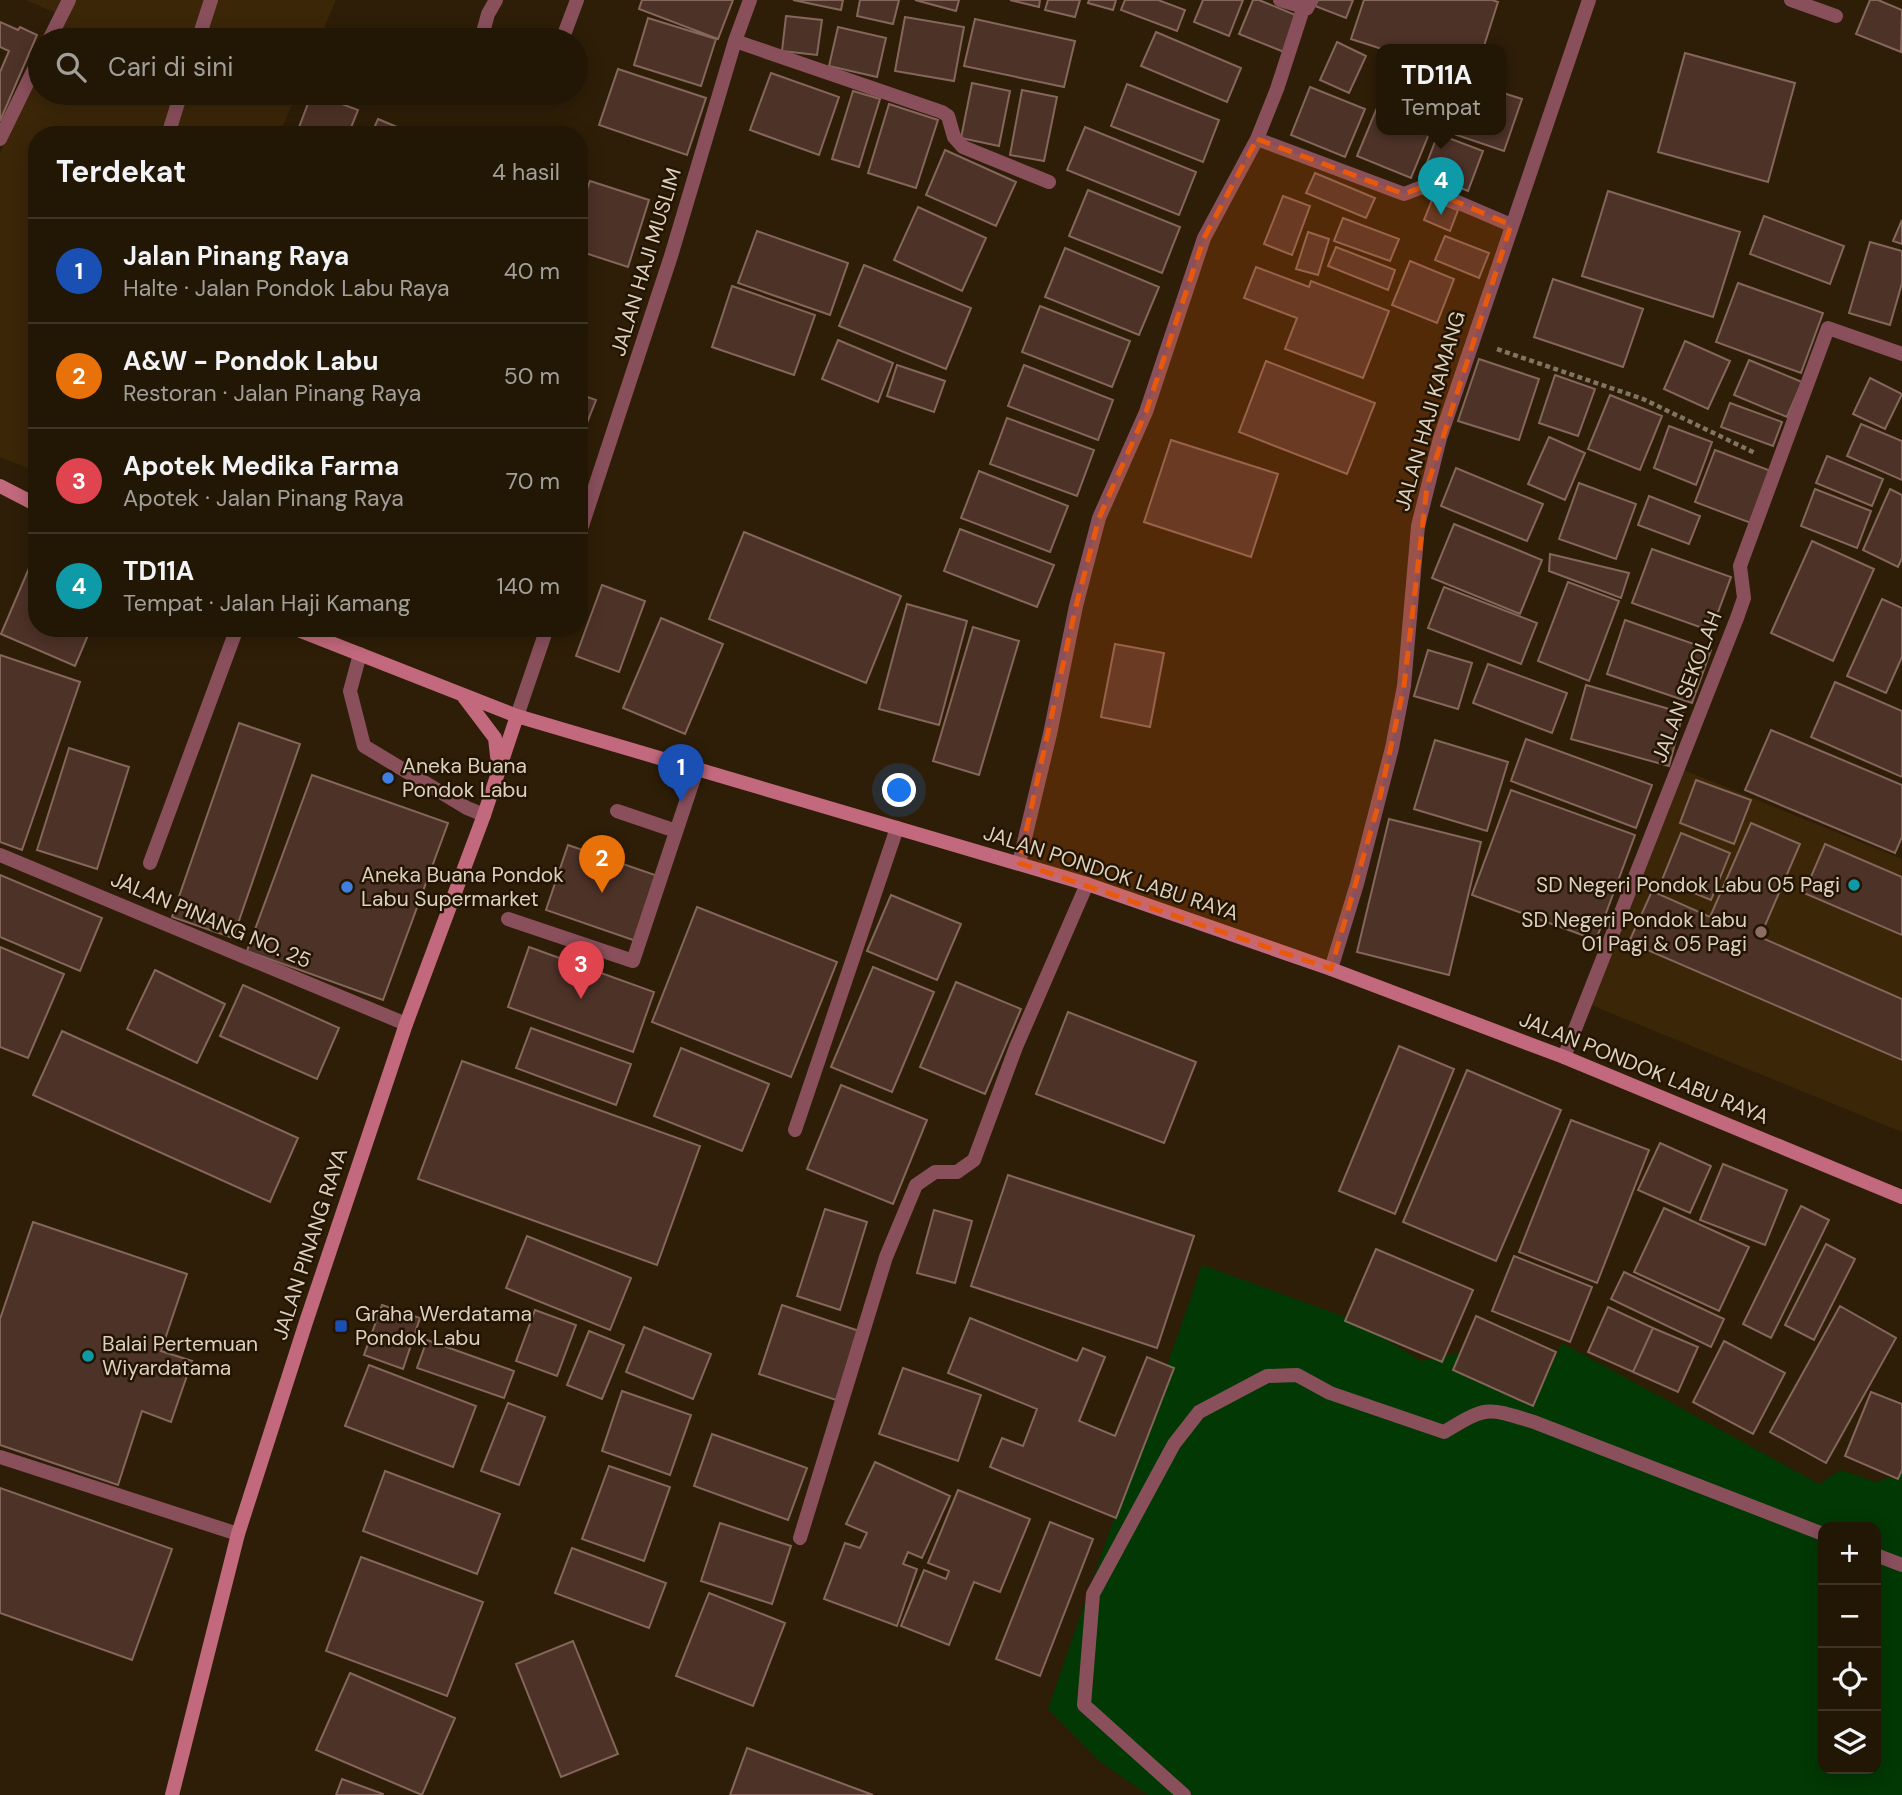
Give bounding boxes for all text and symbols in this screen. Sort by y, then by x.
search box [28,28,588,105]
popup [1376,44,1506,135]
icon: search [52,48,90,86]
text: Cari di sini [108,50,233,84]
text: TD11A [1401,58,1472,92]
text: Tempat [1401,92,1481,122]
text: Terdekat [56,152,186,191]
text: 4 hasil [492,157,560,187]
pin: 4 [1418,157,1464,215]
street label: JALAN HAJI MUSLIM [604,164,688,360]
text: Jalan Pinang Raya [123,239,349,273]
text: 1 [75,256,83,286]
text: 40 m [504,256,560,286]
text: Halte · Jalan Pondok Labu Raya [123,273,450,303]
street label: JALAN HAJI KAMANG [1388,308,1472,514]
text: A&W - Pondok Labu [123,344,379,378]
text: 2 [72,361,86,391]
text: 50 m [504,361,560,391]
text: Restoran · Jalan Pinang Raya [123,378,421,408]
text: Apotek Medika Farma [123,449,399,483]
text: 3 [72,466,86,496]
text: 70 m [506,466,560,496]
text: Apotek · Jalan Pinang Raya [123,483,404,513]
text: TD11A [123,554,194,588]
text: 4 [72,571,86,601]
text: 140 m [497,571,560,601]
text: Tempat · Jalan Haji Kamang [123,588,411,618]
street label: JALAN SEKOLAH [1645,607,1729,767]
pin: 1 [658,744,704,802]
place label: Aneka Buana Pondok Labu [402,752,528,804]
marker: Aneka Buana Pondok Labu [380,770,396,786]
your location [882,773,916,807]
street label: JALAN PONDOK LABU RAYA [980,818,1242,928]
pin: 2 [579,835,625,893]
place label: Aneka Buana Pondok Labu Supermarket [361,861,564,913]
street label: JALAN PINANG NO. 25 [106,865,316,975]
place label: SD Negeri Pondok Labu 05 Pagi [1536,871,1840,899]
marker: SD Negeri Pondok Labu 05 Pagi [1846,877,1862,893]
marker: Aneka Buana Pondok Labu Supermarket [339,879,355,895]
place label: SD Negeri Pondok Labu 01 Pagi & 05 Pagi [1521,906,1747,958]
marker: SD Negeri Pondok Labu 01 Pagi & 05 Pagi [1753,924,1769,940]
pin: 3 [558,941,604,999]
street label: JALAN PONDOK LABU RAYA [1515,1005,1773,1131]
street label: JALAN PINANG RAYA [266,1145,354,1343]
place label: Graha Werdatama Pondok Labu [355,1300,532,1352]
marker: Graha Werdatama Pondok Labu [333,1318,349,1334]
place label: Balai Pertemuan Wiyardatama [102,1330,258,1382]
marker: Balai Pertemuan Wiyardatama [80,1348,96,1364]
map controls [1818,1522,1881,1774]
button: + [1818,1522,1881,1585]
button: − [1818,1585,1881,1648]
button: locate [1818,1648,1881,1711]
button: layers [1818,1711,1881,1774]

